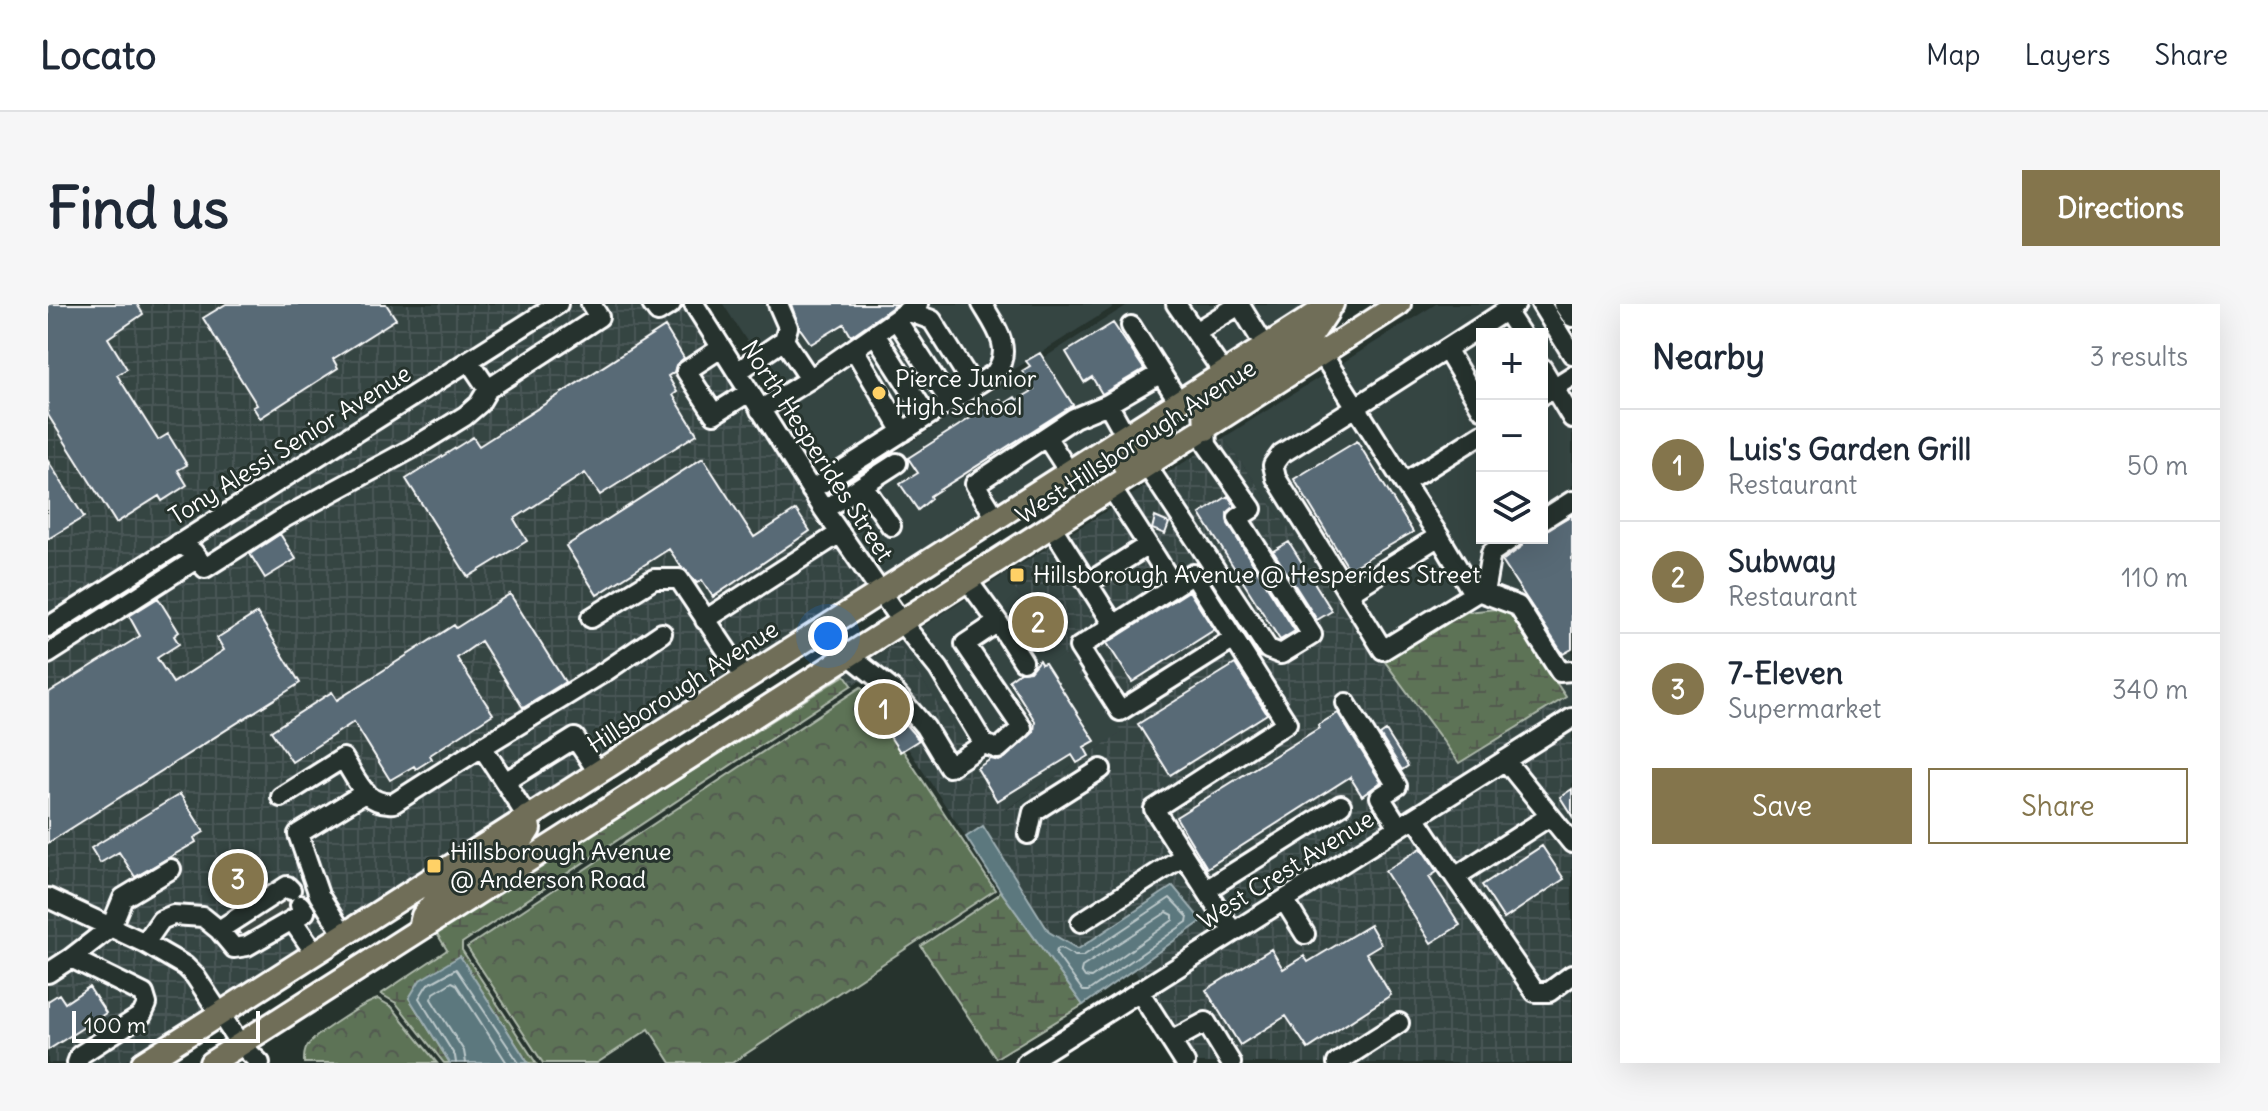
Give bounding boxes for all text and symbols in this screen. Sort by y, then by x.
text: Locato [40,32,156,79]
text: Map [1926,37,1981,73]
text: Layers [2025,37,2111,73]
text: Share [2155,37,2228,73]
button: Directions [2022,170,2220,246]
text: Find us [48,173,229,243]
map controls [1476,328,1548,544]
button: + [1476,328,1548,400]
street label: North Hesperides Street [735,334,901,567]
text: Nearby [1652,335,1765,378]
text: 3 results [2090,340,2188,373]
street label: West Hillsborough Avenue [1010,352,1261,530]
street label: Tony Alessi Senior Avenue [163,357,416,531]
place label: Pierce Junior High School [895,363,1037,421]
marker: Pierce Junior High School [870,384,888,402]
button: − [1476,400,1548,472]
text: Luis's Garden Grill [1728,430,1971,468]
text: 1 [1673,449,1683,482]
text: 50 m [2127,449,2188,482]
text: Restaurant [1728,468,1857,501]
button: layers [1476,472,1548,544]
text: Subway [1728,542,1836,580]
place label: Hillsborough Avenue @ Hesperides Street [1033,559,1480,589]
text: 2 [1671,561,1685,594]
text: 110 m [2121,561,2188,594]
marker: Hillsborough Avenue @ Hesperides Street [1008,566,1026,584]
text: Restaurant [1728,580,1857,613]
pin: 2 [1012,592,1064,652]
street label: Hillsborough Avenue [581,613,783,759]
your location [808,616,848,656]
text: 7-Eleven [1728,654,1843,692]
text: 3 [1671,673,1685,706]
text: 340 m [2112,673,2188,706]
pin: 1 [858,679,910,739]
text: Supermarket [1728,692,1881,725]
button: Save [1652,768,1912,844]
button: Share [1928,768,2188,844]
street label: West Crest Avenue [1192,803,1379,935]
place label: Hillsborough Avenue @ Anderson Road [450,836,671,894]
pin: 3 [212,849,264,909]
marker: Hillsborough Avenue @ Anderson Road [425,857,443,875]
scale bar [72,1007,260,1043]
text: 100 m [84,1011,146,1039]

